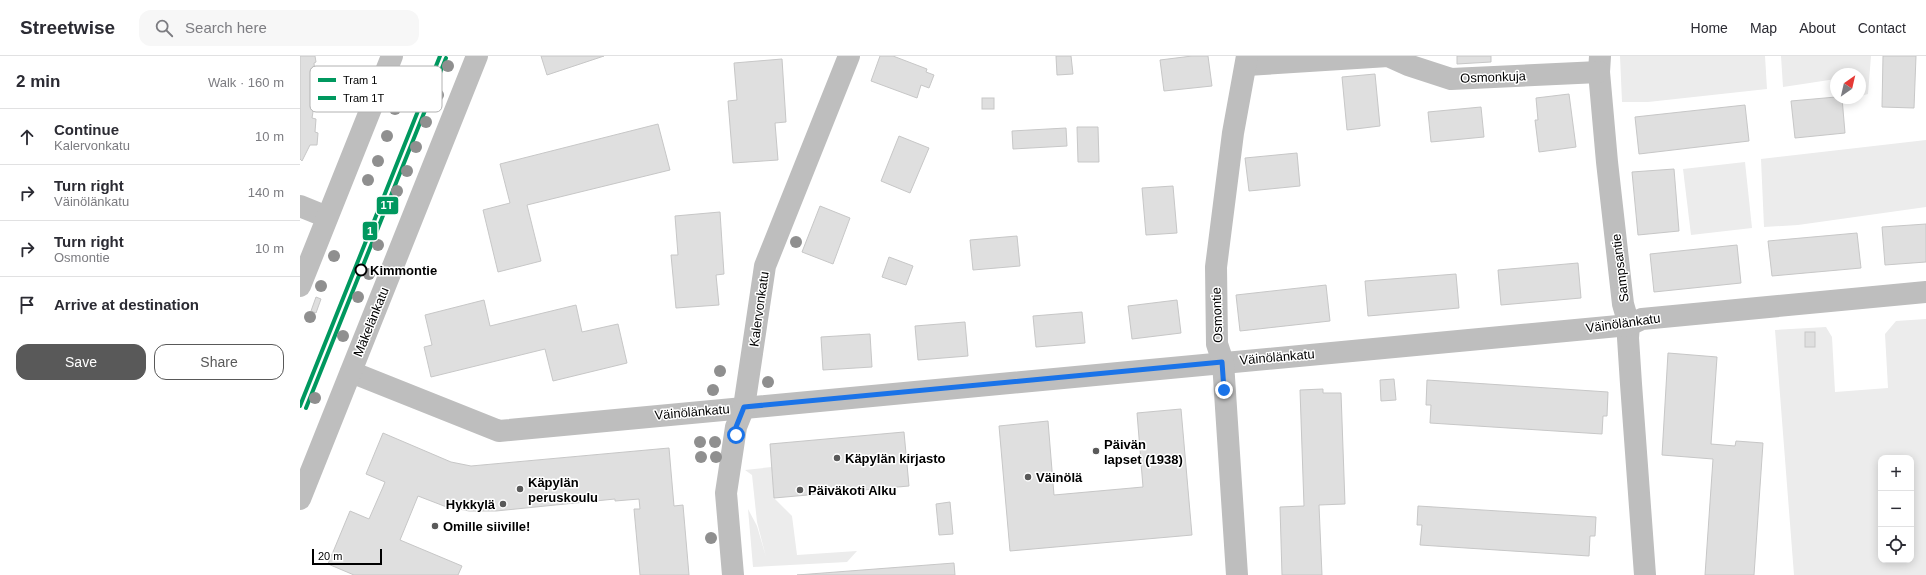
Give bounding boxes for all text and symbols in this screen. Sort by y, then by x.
search box [139,10,419,46]
text: Streetwise [20,17,115,38]
icon: search [153,17,175,39]
text: Search here [185,19,267,36]
text: Home [1691,20,1728,36]
text: Map [1750,20,1777,36]
text: About [1799,20,1836,36]
text: Contact [1858,20,1906,36]
legend [310,66,442,112]
street label: Osmonkuja [1460,68,1527,86]
north arrow [1830,68,1866,104]
text: 2 min [16,72,60,91]
text: Tram 1 [343,74,377,86]
text: Walk · 160 m [208,75,284,90]
text: Tram 1T [343,92,384,104]
text: Continue [54,121,119,138]
icon: ahead [16,126,38,148]
text: 10 m [255,129,284,144]
text: Kalervonkatu [54,138,130,153]
text: Turn right [54,177,124,194]
icon: right [16,182,38,204]
text: 140 m [248,185,284,200]
text: Väinölänkatu [54,194,129,209]
line badge: 1T [376,196,399,215]
text: 1T [381,199,394,211]
line badge: 1 [362,221,378,241]
text: 1 [367,225,373,237]
text: Turn right [54,233,124,250]
street label: Sampsantie [1608,233,1632,303]
icon: right [16,238,38,260]
text: 10 m [255,241,284,256]
text: Osmontie [54,250,110,265]
marker: Kimmontie [354,263,368,277]
place label: Kimmontie [370,263,437,278]
street label: Kalervonkatu [746,270,772,348]
street label: Mäkelänkatu [350,285,392,359]
street label: Osmontie [1209,287,1225,343]
icon: arrive [16,294,38,316]
text: Arrive at destination [54,296,199,313]
street label: Väinölänkatu [1585,310,1661,336]
button: Save [16,344,146,380]
button: Share [154,344,284,380]
street label: Väinölänkatu [1239,346,1315,368]
route end [1215,381,1233,399]
street label: Väinölänkatu [654,401,730,423]
route start [727,426,745,444]
place label: Päivän lapset (1938) [1104,437,1183,467]
marker: Päivän lapset (1938) [1091,446,1101,456]
place label: Käpylän kirjasto [845,451,945,466]
marker: Käpylän kirjasto [832,453,842,463]
map controls [1878,455,1914,563]
button: + [1878,455,1914,491]
place label: Väinölä [1036,470,1083,485]
marker: Väinölä [1023,472,1033,482]
place label: Käpylän peruskoulu [528,475,598,505]
place label: Päiväkoti Alku [808,483,896,498]
marker: Käpylän peruskoulu [515,484,525,494]
marker: Päiväkoti Alku [795,485,805,495]
button: − [1878,491,1914,527]
place label: Hykkylä [446,497,496,512]
marker: Hykkylä [498,499,508,509]
place label: Omille siiville! [443,519,530,534]
marker: Omille siiville! [430,521,440,531]
button: locate [1878,527,1914,563]
scale bar [312,547,382,566]
text: 20 m [318,550,342,562]

